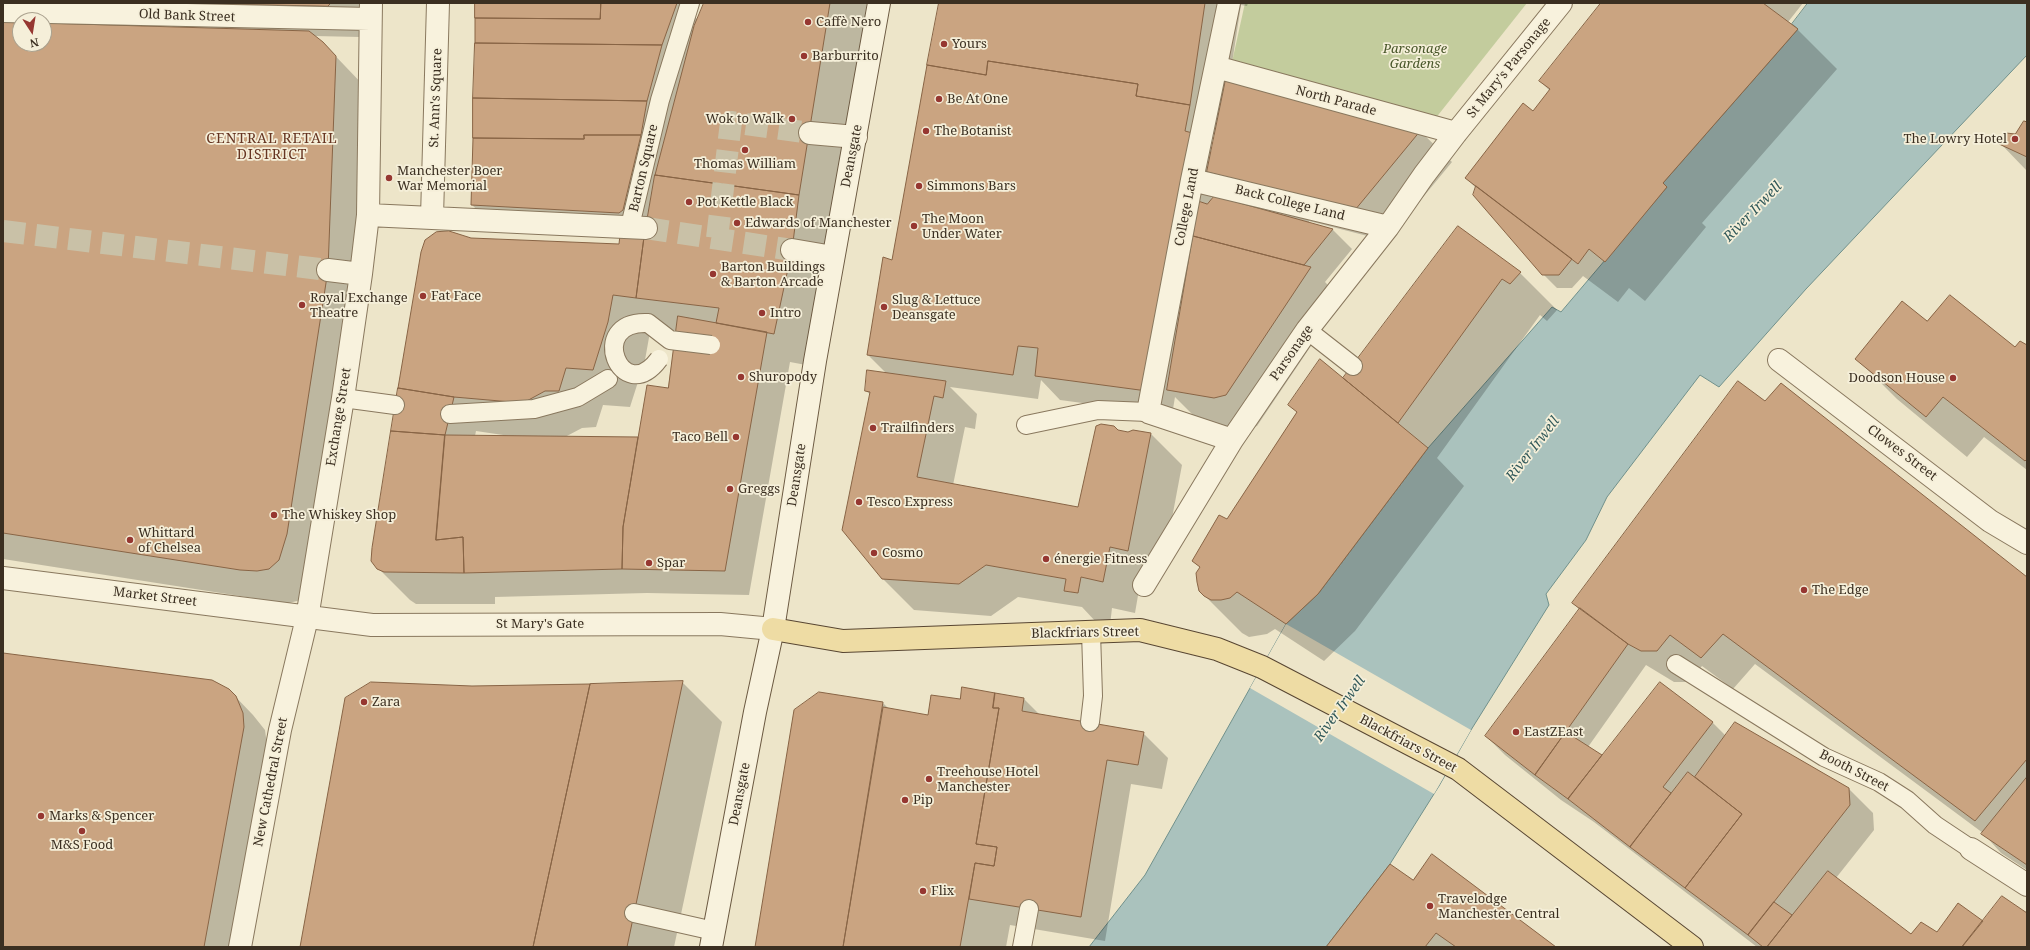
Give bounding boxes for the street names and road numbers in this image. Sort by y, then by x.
street label: Old Bank Street [139,7,235,25]
street label: St Mary's Parsonage [1464,15,1554,121]
street label: St. Ann's Square [426,48,446,148]
street label: North Parade [1294,83,1378,119]
street label: Barton Square [626,123,662,213]
street label: Deansgate [838,123,866,189]
street label: College Land [1172,166,1202,248]
street label: Back College Land [1233,182,1347,224]
street label: Parsonage [1267,322,1317,384]
street label: Exchange Street [324,367,354,467]
street label: Clowes Street [1864,422,1940,484]
street label: Deansgate [784,442,810,508]
street label: Market Street [112,584,198,610]
street label: St Mary's Gate [496,616,584,632]
street label: Blackfriars Street [1031,624,1139,642]
street label: Blackfriars Street [1357,712,1459,776]
street label: New Cathedral Street [251,716,291,848]
street label: Booth Street [1817,747,1891,795]
street label: Deansgate [726,761,754,827]

